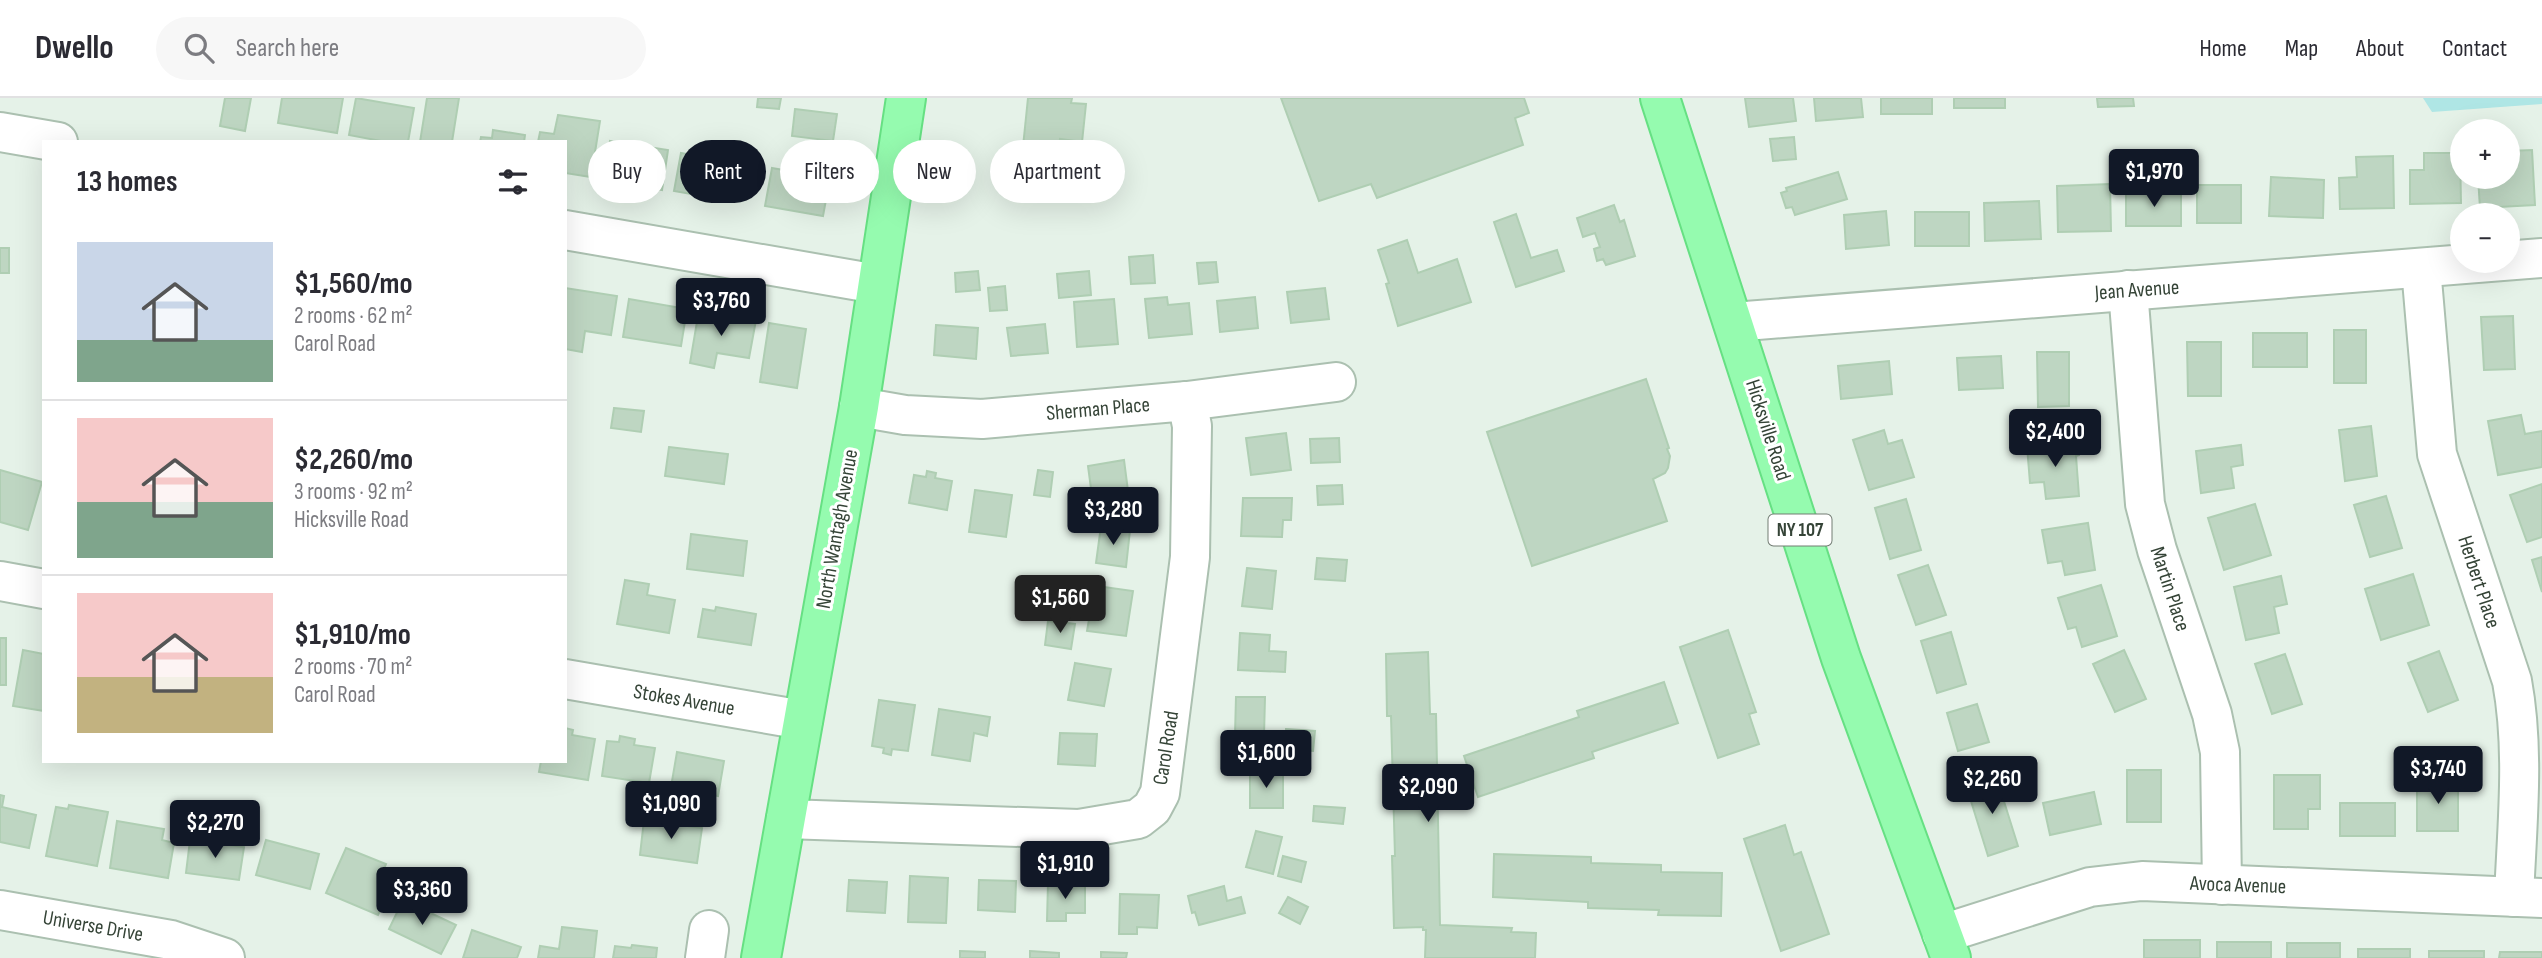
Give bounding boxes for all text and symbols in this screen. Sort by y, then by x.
search box [156,17,646,80]
text: Dwello [35,28,114,68]
icon: search [180,29,218,67]
text: Search here [236,33,339,64]
text: Home [2199,34,2247,63]
text: Map [2285,34,2318,63]
text: About [2356,34,2404,63]
text: Contact [2442,34,2507,63]
map controls [2450,119,2520,273]
button: + [2450,119,2520,189]
chip: Buy [588,140,666,203]
chip: Rent [680,140,766,203]
chip: Filters [780,140,879,203]
chip: New [893,140,976,203]
chip: Apartment [990,140,1125,203]
pin: $1,970 [2097,150,2211,209]
text: $1,970 [2125,158,2183,186]
icon: filters [494,163,532,201]
text: 13 homes [77,164,178,200]
button: − [2450,203,2520,273]
text: $1,560/mo [294,266,413,302]
icon: home [133,270,217,354]
street label: Jean Avenue [2093,275,2180,305]
pin: $3,760 [664,278,778,338]
text: $3,760 [692,287,750,315]
text: 2 rooms · 62 m² [294,302,413,330]
text: Carol Road [294,330,376,358]
street label: Hicksville Road [1740,376,1796,484]
street label: Sherman Place [1045,392,1151,426]
pin: $2,400 [1998,410,2112,469]
text: $2,400 [2025,418,2085,446]
text: $2,260/mo [294,442,413,478]
icon: home [133,446,217,530]
street label: North Wantagh Avenue [811,447,863,611]
text: 3 rooms · 92 m² [294,478,413,506]
pin: $3,280 [1056,488,1170,547]
text: $3,280 [1083,496,1143,524]
text: Hicksville Road [294,506,409,534]
road number: NY 107 [1769,514,1832,546]
street label: Herbert Place [2452,533,2506,631]
street label: Martin Place [2145,544,2195,634]
pin: $1,560 [1003,575,1117,635]
text: $1,560 [1031,584,1089,612]
text: $1,910/mo [294,617,411,653]
icon: home [133,621,217,705]
text: 2 rooms · 70 m² [294,653,412,681]
street label: Stokes Avenue [631,679,737,721]
text: Carol Road [294,681,376,709]
street label: Carol Road [1148,709,1184,787]
pin: $1,600 [1209,730,1323,790]
text: $1,600 [1236,739,1296,767]
pin: $3,740 [2381,746,2495,806]
text: $3,740 [2410,755,2466,783]
pin: $2,260 [1935,756,2049,816]
pin: $2,090 [1371,764,1485,824]
text: $2,260 [1962,765,2022,793]
text: $2,090 [1398,773,1458,801]
pin: $1,090 [614,782,728,841]
text: $1,090 [641,790,701,818]
pin: $2,270 [158,800,272,860]
text: $2,270 [186,809,244,837]
pin: $1,910 [1008,842,1122,901]
text: $1,910 [1036,850,1094,878]
pin: $3,360 [365,868,479,927]
street label: Avoca Avenue [2188,871,2287,899]
text: $3,360 [392,876,452,904]
street label: Universe Drive [41,905,145,947]

